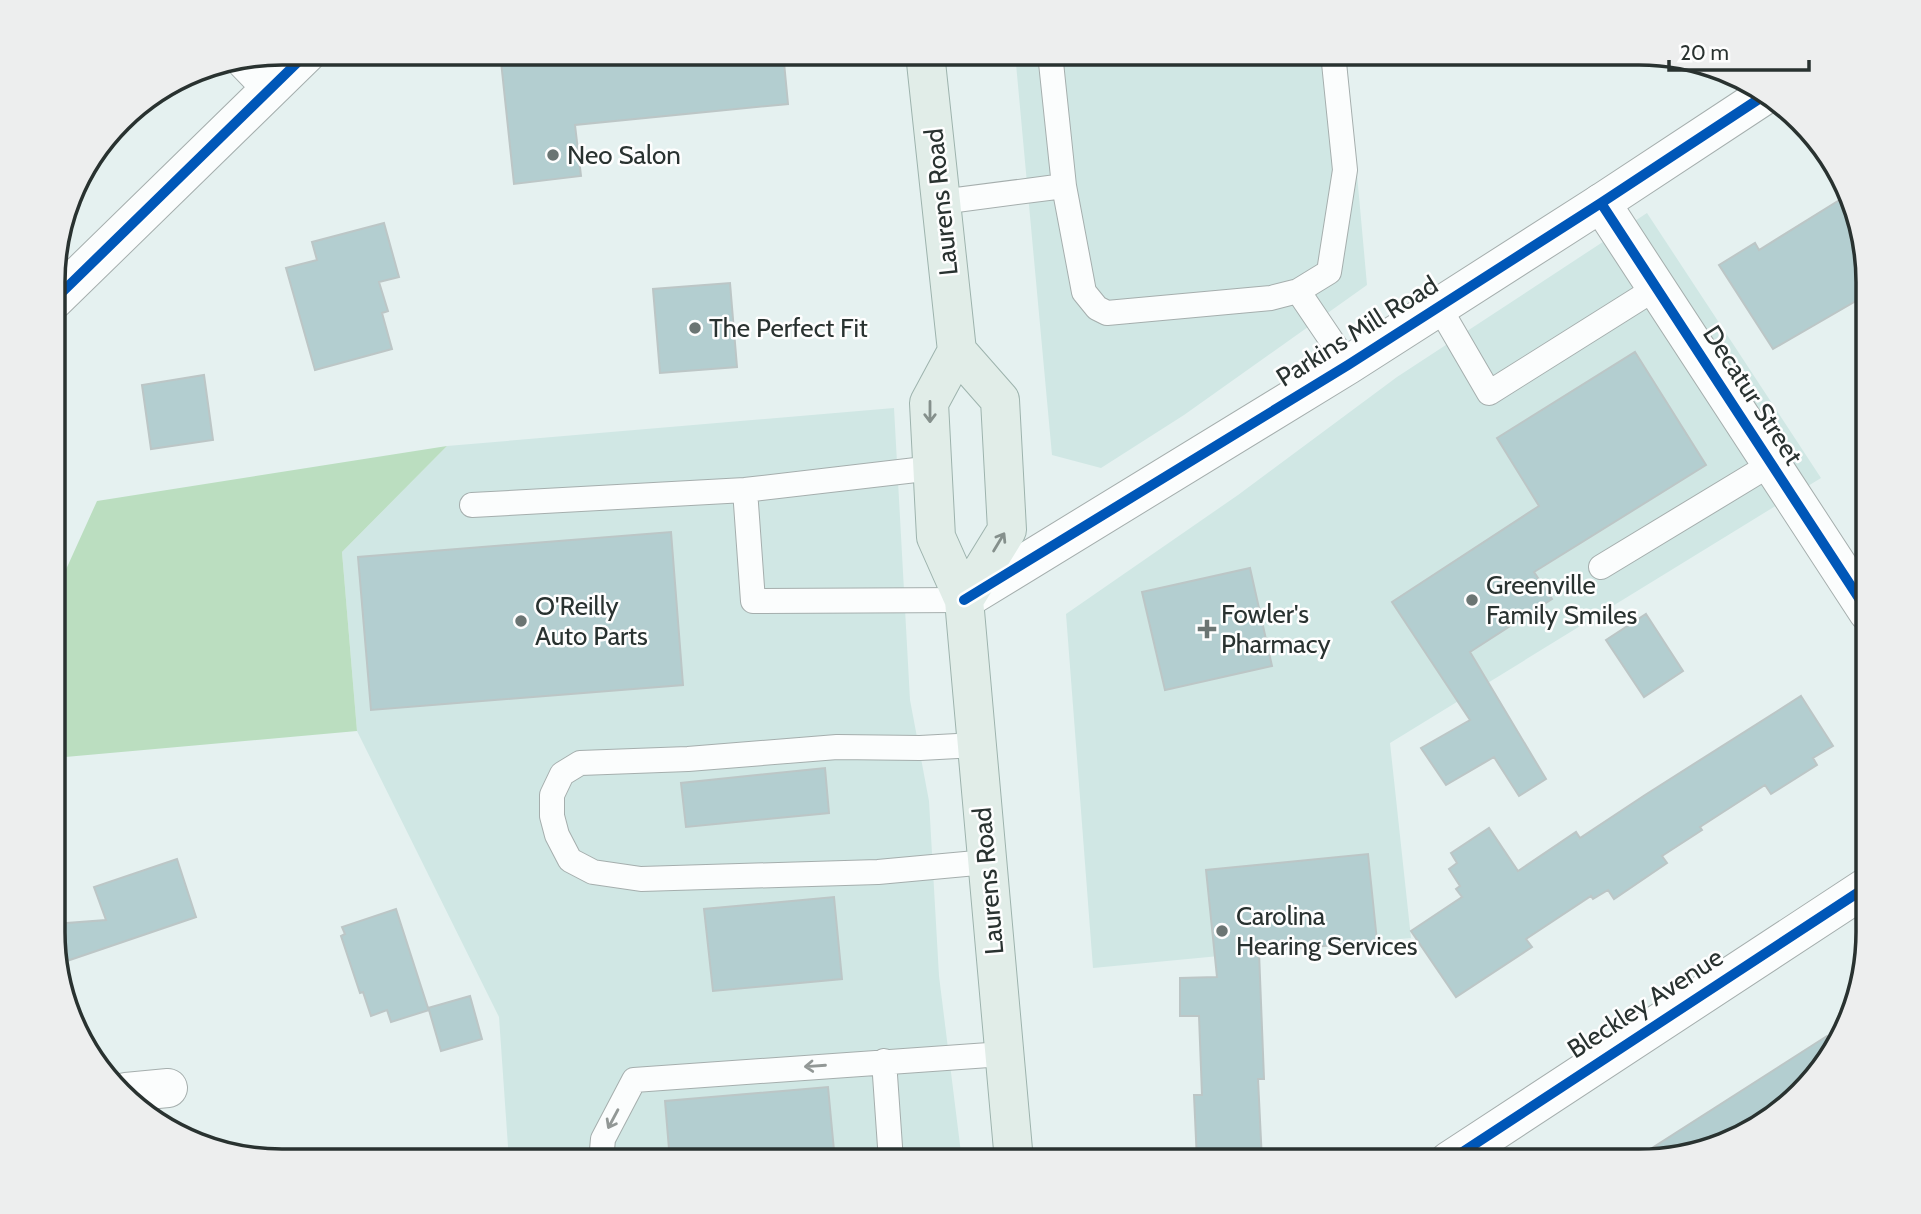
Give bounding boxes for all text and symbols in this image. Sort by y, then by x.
scale bar [1669,28,1809,72]
text: 20 m [1680,40,1729,65]
street label: Laurens Road [917,127,965,277]
place label: Neo Salon [567,139,681,171]
marker: Neo Salon [545,147,561,163]
street label: Parkins Mill Road [1270,269,1444,393]
place label: The Perfect Fit [709,312,868,344]
street label: Decatur Street [1696,319,1810,471]
marker: The Perfect Fit [687,320,703,336]
one-way arrow [923,400,937,423]
one-way arrow [993,532,1007,552]
place label: Greenville Family Smiles [1486,569,1638,631]
place label: O'Reilly Auto Parts [535,590,648,652]
marker: Greenville Family Smiles [1464,592,1480,608]
place label: Fowler's Pharmacy [1221,598,1331,660]
marker: O'Reilly Auto Parts [513,613,529,629]
marker: Fowler's Pharmacy [1199,621,1215,637]
street label: Laurens Road [966,806,1010,956]
place label: Carolina Hearing Services [1236,900,1418,962]
marker: Carolina Hearing Services [1214,923,1230,939]
street label: Bleckley Avenue [1561,941,1729,1065]
one-way arrow [804,1060,827,1073]
one-way arrow [606,1109,620,1129]

